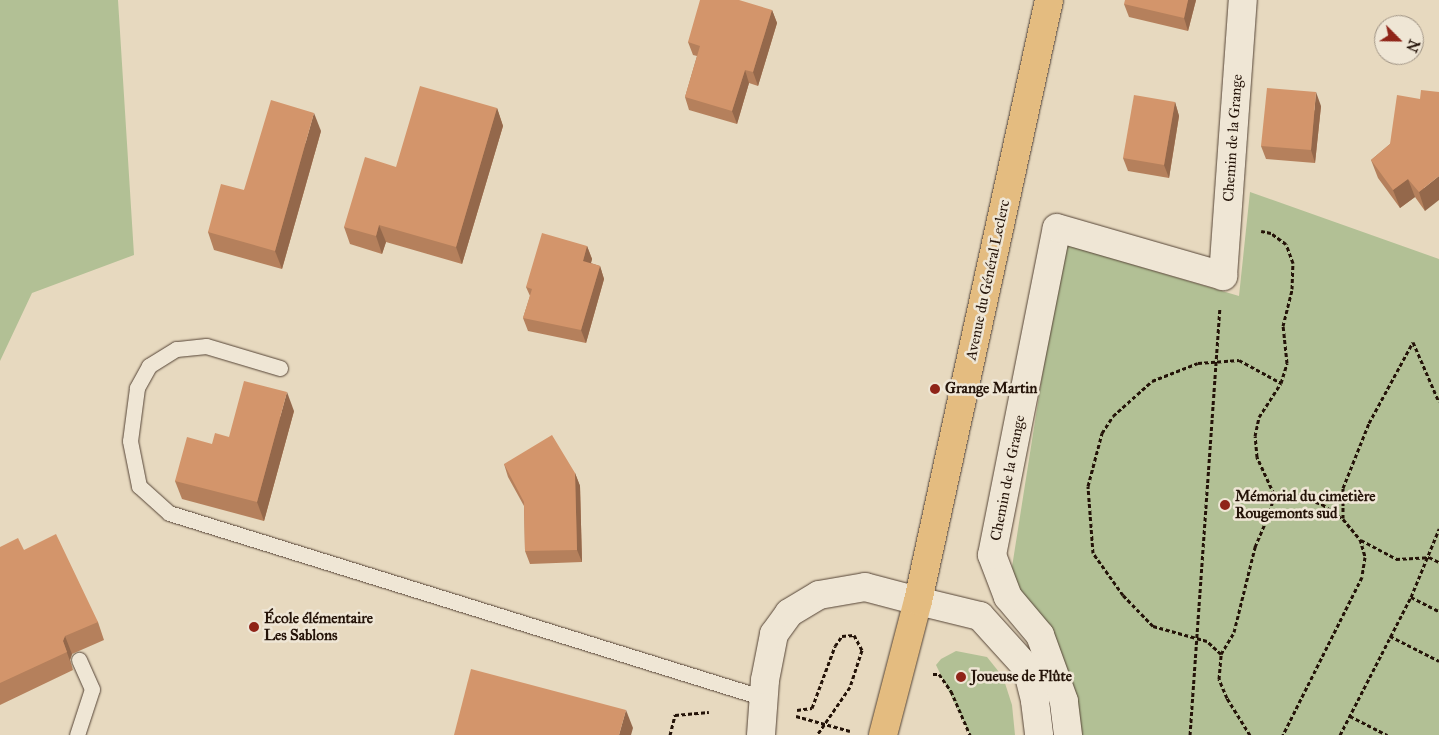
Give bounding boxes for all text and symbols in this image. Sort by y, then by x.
north arrow [1374,15,1424,65]
text: N [1402,37,1422,54]
street label: Chemin de la Grange [1220,74,1246,202]
street label: Avenue du Général Leclerc [962,198,1014,362]
place label: Grange Martin [945,380,1037,398]
marker: Grange Martin [929,383,941,395]
street label: Chemin de la Grange [987,414,1029,542]
place label: Mémorial du cimetière Rougemonts sud [1235,487,1375,522]
marker: Mémorial du cimetière Rougemonts sud [1219,499,1231,511]
place label: École élémentaire Les Sablons [264,609,373,644]
marker: École élémentaire Les Sablons [248,621,260,633]
place label: Joueuse de Flûte [971,668,1072,686]
marker: Joueuse de Flûte [955,671,967,683]

